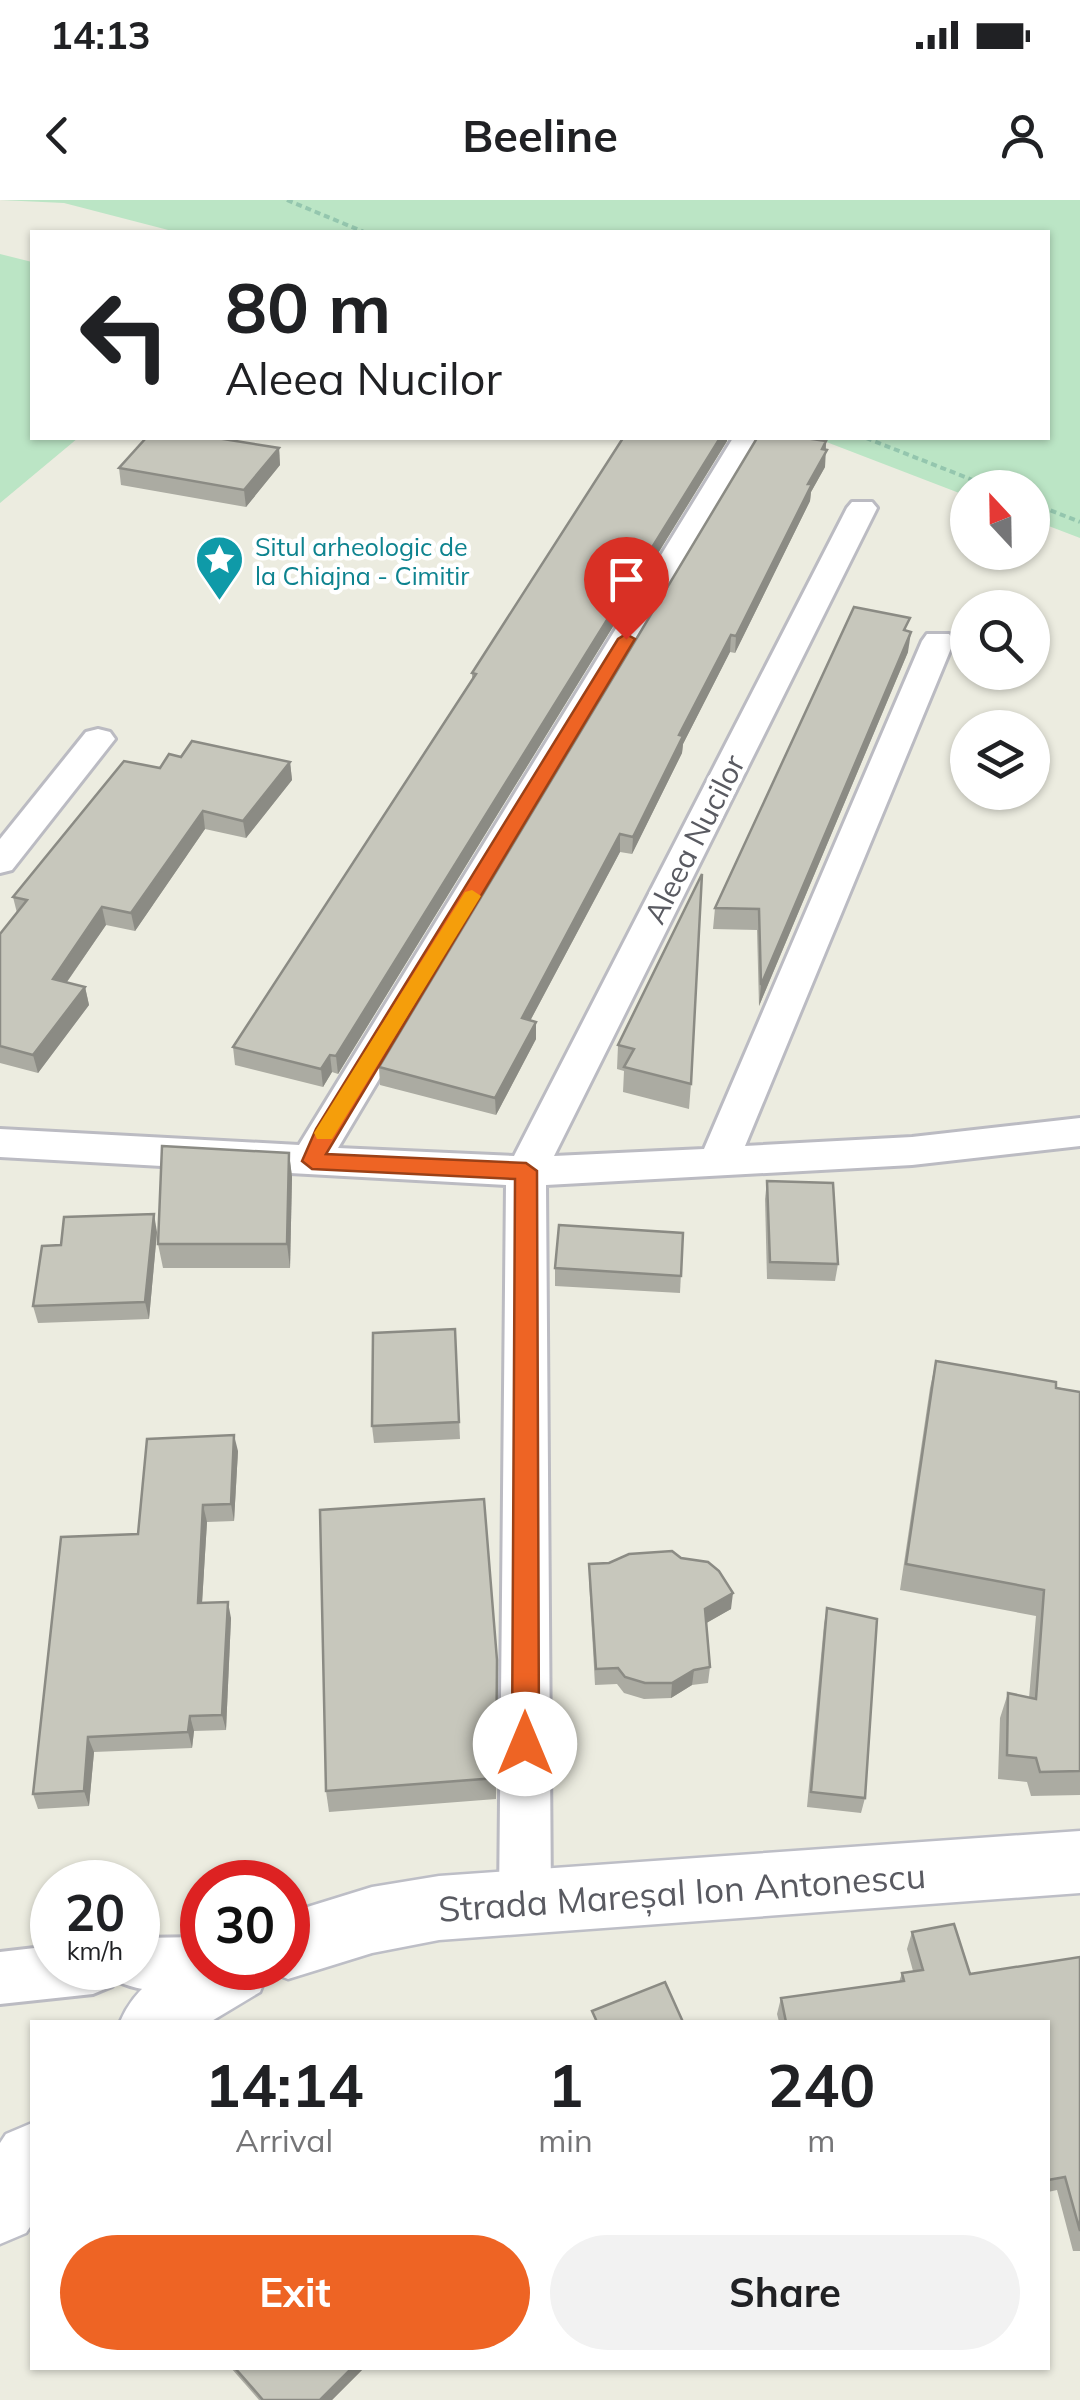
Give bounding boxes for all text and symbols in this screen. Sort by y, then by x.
text: 14:13 [50,11,151,59]
text: Beeline [462,107,618,163]
icon: back [30,108,85,163]
icon: person [995,108,1050,163]
text: 80 m [225,263,391,351]
icon: left [60,270,190,400]
text: Aleea Nucilor [225,350,502,406]
north arrow [950,470,1050,570]
map controls [950,470,1050,810]
place label: Situl arheologic de la Chiajna - Cimitir [255,531,469,591]
place icon: Situl arheologic de la Chiajna - Cimitir [194,534,246,602]
pin [584,537,669,640]
icon: arrive [599,552,654,607]
button: search [950,590,1050,690]
button: layers [950,710,1050,810]
street label: Aleea Nucilor [635,748,753,930]
position arrow [473,1692,577,1796]
street label: Strada Mareșal Ion Antonescu [437,1853,927,1931]
speed limit sign: 30 [180,1860,310,1990]
text: 20 [65,1881,125,1944]
text: km/h [67,1935,123,1966]
text: 14:14 [205,2047,364,2122]
text: 1 [547,2047,583,2122]
text: 240 [767,2047,875,2122]
text: Arrival [235,2120,333,2160]
text: min [538,2120,593,2160]
text: m [807,2120,835,2160]
button: Exit [60,2235,530,2350]
button: Share [550,2235,1020,2350]

